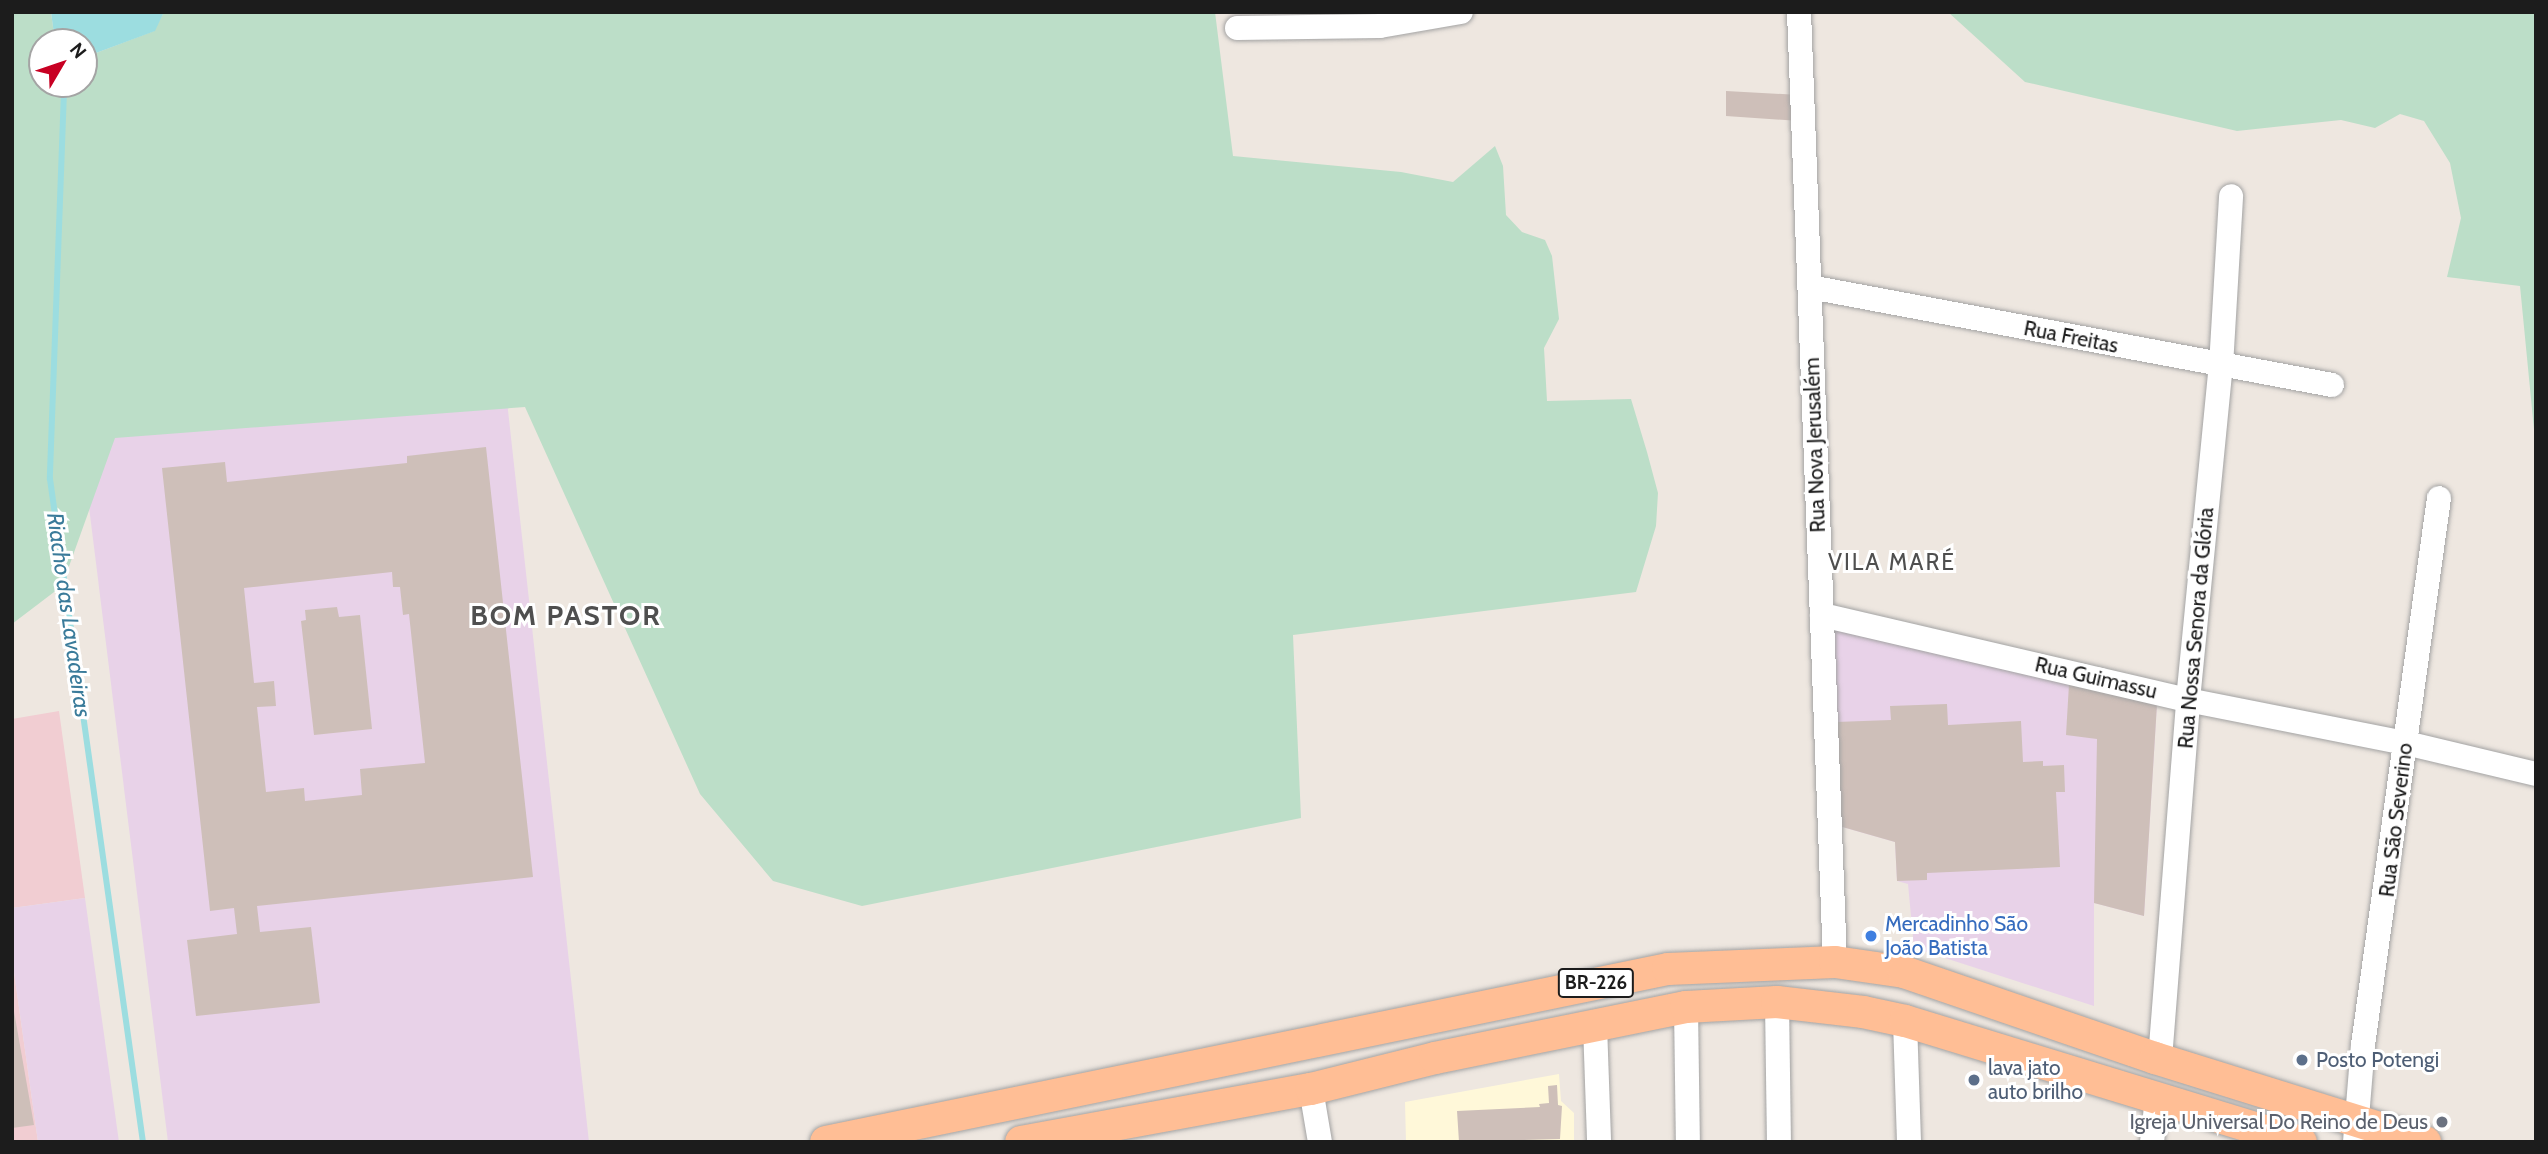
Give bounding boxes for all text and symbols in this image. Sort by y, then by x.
north arrow [28,28,98,98]
text: N [65,38,91,63]
street label: Rua Freitas [2022,316,2120,358]
street label: Rua Nova Jerusalém [1799,357,1831,533]
street label: Rua Nossa Senora da Glória [2173,506,2219,750]
water label: Riacho das Lavadeiras [41,511,97,719]
district label: VILA MARÉ [1829,548,1955,576]
district label: BOM PASTOR [471,598,661,632]
street label: Rua Guimassu [2032,652,2160,704]
street label: Rua São Severino [2374,742,2418,898]
place label: Mercadinho São João Batista [1885,911,2028,961]
marker: Mercadinho São João Batista [1863,928,1879,944]
road number: BR-226 [1558,967,1634,998]
place label: Posto Potengi [2316,1047,2439,1073]
marker: Posto Potengi [2294,1052,2310,1068]
place label: lava jato auto brilho [1988,1055,2083,1105]
marker: lava jato auto brilho [1966,1072,1982,1088]
place label: Igreja Universal Do Reino de Deus [2129,1109,2428,1135]
marker: Igreja Universal Do Reino de Deus [2434,1114,2450,1130]

